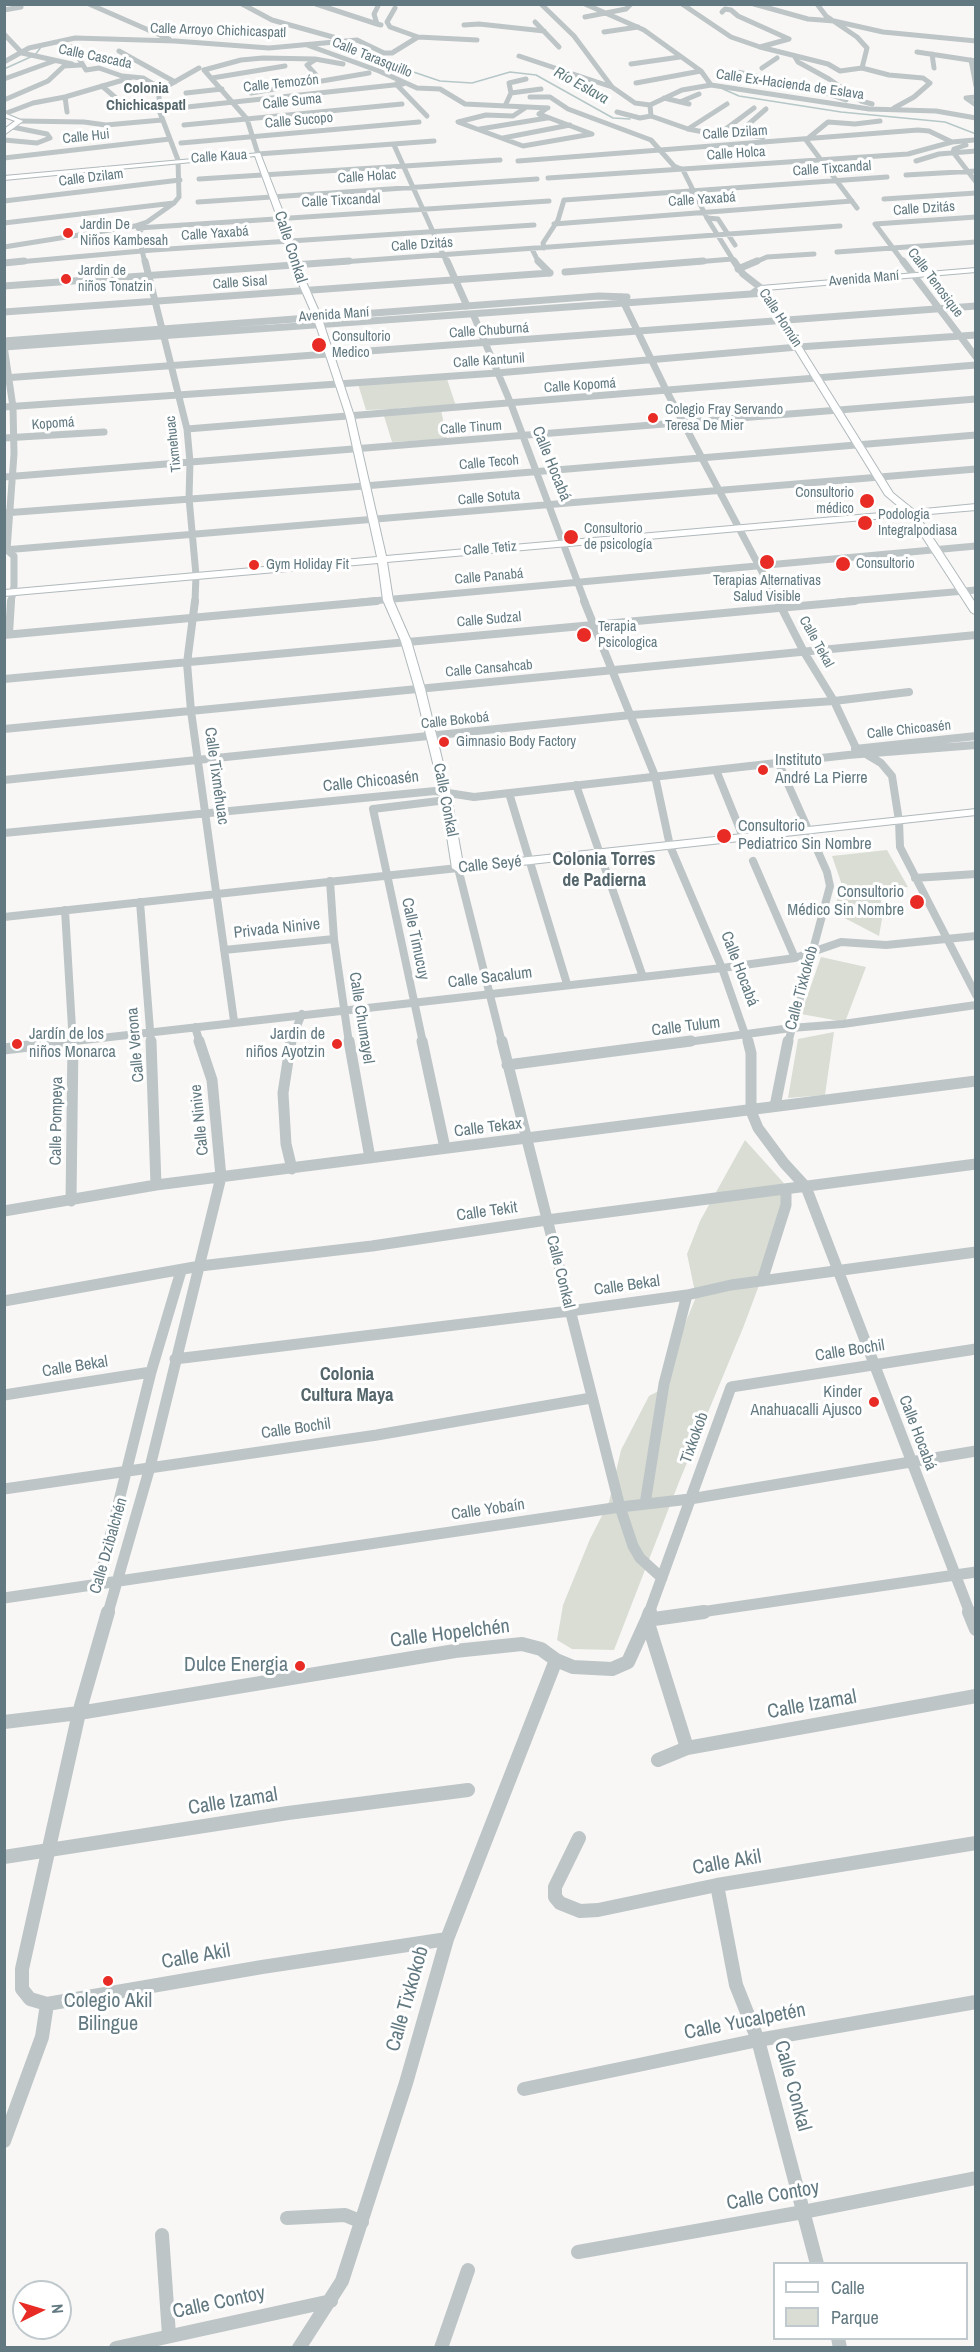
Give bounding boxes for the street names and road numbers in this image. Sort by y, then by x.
street label: Calle Arroyo Chichicaspatl [150,20,286,42]
street label: Calle Tarasquillo [329,34,415,82]
street label: Calle Cascada [57,41,133,73]
street label: Calle Ex-Hacienda de Eslava [715,66,865,104]
street label: Calle Temozón [242,72,320,96]
street label: Calle Suma [262,91,322,113]
street label: Calle Sucopo [264,110,334,132]
street label: Calle Dzilam [702,122,768,144]
street label: Calle Hui [62,126,110,148]
street label: Calle Holca [706,144,766,164]
street label: Calle Kaua [190,147,248,167]
street label: Calle Tixcandal [792,158,872,180]
street label: Calle Dzilam [58,166,124,190]
street label: Calle Holac [337,167,397,187]
street label: Calle Yaxabá [668,189,736,211]
street label: Calle Tixcandal [301,191,381,211]
street label: Calle Dzitás [893,198,955,220]
street label: Calle Conkal [269,209,311,285]
street label: Calle Yaxabá [181,223,249,245]
street label: Calle Dzitás [391,234,453,256]
street label: Calle Tenosique [904,245,966,321]
street label: Avenida Maní [828,268,900,290]
street label: Calle Sisal [212,273,268,293]
street label: Calle Homún [755,286,805,350]
street label: Avenida Maní [298,304,370,326]
street label: Calle Chuburná [449,320,529,342]
street label: Calle Kantunil [453,350,525,372]
street label: Calle Kopomá [543,375,617,397]
street label: Kopomá [31,414,75,434]
street label: Tixmehuac [163,415,185,473]
street label: Calle Tinum [440,417,502,439]
street label: Calle Hocabá [527,424,575,504]
street label: Calle Tecoh [458,452,520,474]
street label: Calle Sotuta [457,487,521,509]
street label: Calle Tetiz [463,538,517,560]
street label: Calle Panabá [454,566,524,588]
street label: Calle Sudzal [456,609,522,631]
street label: Calle Tekal [795,613,837,671]
street label: Calle Cansahcab [445,657,533,681]
street label: Calle Bokobá [420,709,490,733]
street label: Calle Chicoasén [866,717,952,743]
street label: Calle Tixméhuac [200,726,232,826]
street label: Calle Conkal [428,762,462,838]
street label: Calle Chicoasén [322,767,420,797]
street label: Calle Seyé [457,852,523,878]
street label: Calle Timucuy [397,896,433,982]
street label: Privada Ninive [233,915,321,943]
street label: Calle Hocabá [716,929,762,1009]
street label: Calle Tixkokob [782,944,822,1032]
street label: Calle Sacalum [447,963,533,993]
street label: Calle Chumayel [344,971,378,1065]
street label: Calle Verona [123,1007,149,1083]
street label: Calle Tulum [651,1013,721,1041]
street label: Calle Pompeya [47,1076,67,1166]
street label: Calle Ninive [187,1083,213,1157]
street label: Calle Tekax [453,1114,523,1142]
street label: Calle Tekit [455,1198,519,1226]
street label: Calle Conkal [542,1234,578,1310]
street label: Calle Bekal [593,1272,661,1300]
street label: Calle Bochil [814,1336,886,1366]
street label: Calle Bekal [41,1352,109,1382]
street label: Calle Hocabá [894,1393,940,1473]
street label: Tixkokob [677,1410,713,1466]
street label: Calle Bochil [260,1415,332,1443]
street label: Calle Yobaín [450,1495,526,1525]
street label: Calle Dzibalchén [86,1496,132,1596]
street label: Calle Hopelchén [389,1615,511,1653]
street label: Calle Izamal [765,1685,859,1725]
street label: Calle Izamal [187,1783,279,1821]
street label: Calle Akil [691,1845,763,1881]
street label: Calle Akil [160,1939,232,1975]
street label: Calle Tixkokob [382,1944,434,2054]
street label: Calle Yucalpetén [682,1998,808,2046]
street label: Calle Conkal [768,2038,816,2134]
street label: Calle Contoy [725,2176,821,2216]
street label: Calle Contoy [171,2282,267,2324]

